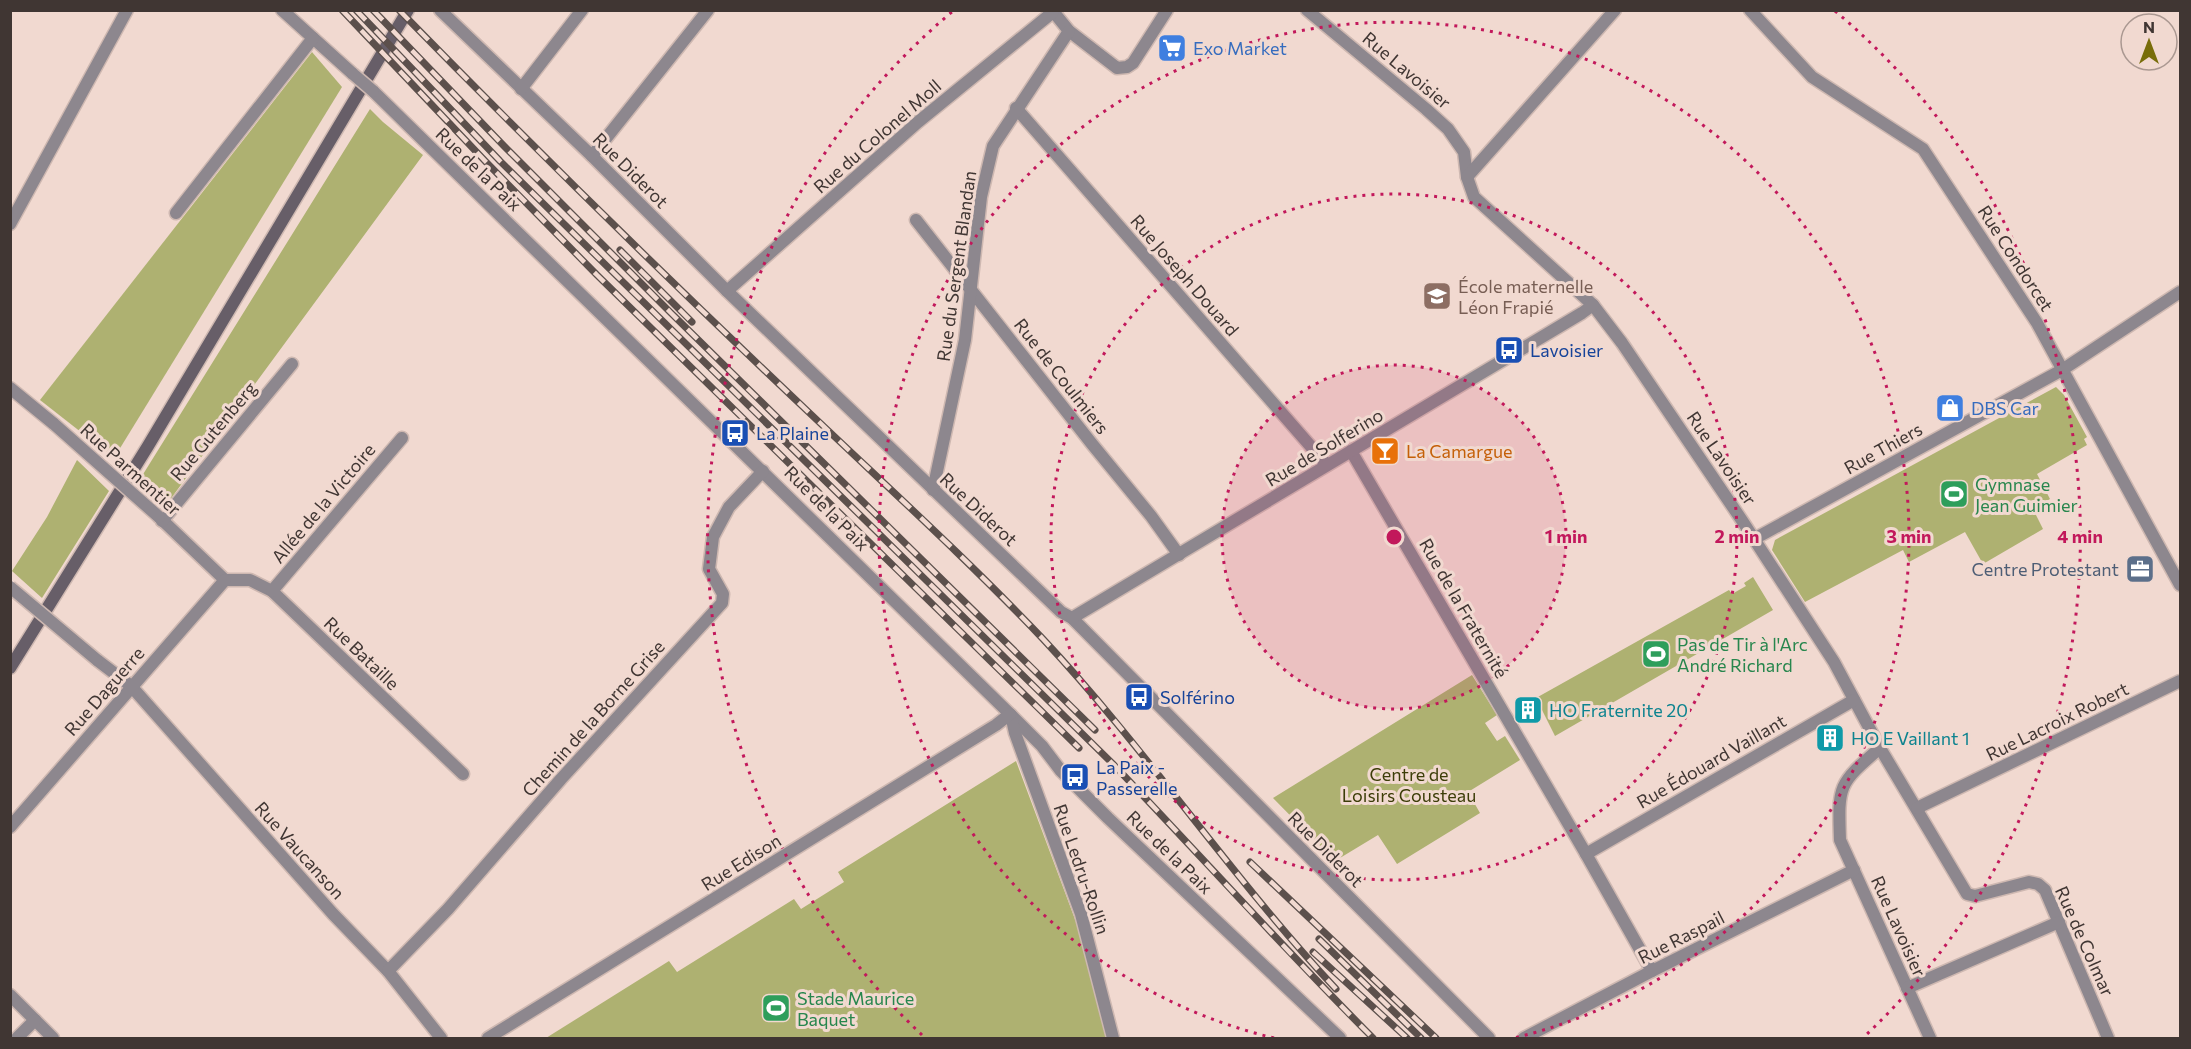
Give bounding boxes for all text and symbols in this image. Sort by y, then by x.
north arrow [2119,12,2179,72]
text: N [2143,17,2155,36]
street label: Rue Lavoisier [1358,27,1456,113]
supermarket icon: Exo Market [1156,32,1188,64]
place label: Exo Market [1193,37,1287,59]
street label: Rue du Colonel Moll [809,74,945,198]
street label: Rue de la Paix [432,123,527,216]
street label: Rue Diderot [589,128,673,212]
street label: Rue du Sergent Blandan [932,169,980,363]
street label: Rue Condorcet [1974,201,2058,315]
street label: Rue Joseph Douard [1126,210,1244,340]
place label: École maternelle Léon Frapié [1458,275,1593,318]
school or university icon: École maternelle Léon Frapié [1421,280,1453,312]
street label: Rue de Coulmiers [1010,314,1114,438]
bus stop icon: Lavoisier [1493,334,1525,366]
place label: Lavoisier [1530,339,1603,361]
street label: Rue Gutenberg [165,377,261,485]
shop icon: DBS Car [1934,392,1966,424]
place label: DBS Car [1971,397,2039,419]
street label: Rue de Solferino [1261,403,1387,491]
street label: Rue Lavoisier [1683,407,1761,509]
bus stop icon: La Plaine [719,417,751,449]
street label: Rue Parmentier [76,418,186,520]
street label: Rue Thiers [1840,418,1926,478]
place label: La Plaine [756,422,829,444]
bar icon: La Camargue [1369,435,1401,467]
street label: Allée de la Victoire [266,439,380,567]
place label: La Camargue [1406,440,1513,462]
street label: Rue de la Paix [780,461,874,555]
street label: Rue Diderot [936,468,1022,550]
place label: Gymnase Jean Guimier [1975,473,2078,516]
sports icon: Gymnase Jean Guimier [1938,478,1970,510]
text: 1 min [1545,525,1587,547]
text: 2 min [1715,525,1759,547]
text: 3 min [1886,525,1932,547]
text: 4 min [2057,525,2103,547]
centre of rings [1384,527,1404,547]
street label: Rue de la Fraternité [1415,534,1513,682]
office icon: Centre Protestant [2124,553,2156,585]
place label: Centre Protestant [1971,558,2119,580]
street label: Rue Bataille [320,612,404,694]
place label: Pas de Tir à l'Arc André Richard [1677,633,1808,676]
street label: Chemin de la Borne Grise [517,635,669,801]
sports icon: Pas de Tir à l'Arc André Richard [1640,638,1672,670]
street label: Rue Daguerre [59,642,149,740]
street label: Rue Lacroix Robert [1982,677,2132,765]
bus stop icon: Solférino [1123,681,1155,713]
place label: Solférino [1160,686,1235,708]
building icon: HO Fraternite 20 [1512,694,1544,726]
place label: HO Fraternite 20 [1549,699,1688,721]
street label: Rue Édouard Vaillant [1632,709,1790,813]
building icon: HO E Vaillant 1 [1814,722,1846,754]
place label: HO E Vaillant 1 [1851,727,1970,749]
place label: La Paix - Passerelle [1096,756,1178,799]
bus stop icon: La Paix - Passerelle [1059,761,1091,793]
park label: Centre de Loisirs Cousteau [1342,763,1476,806]
street label: Rue Vaucanson [250,797,350,903]
street label: Rue Ledru-Rollin [1049,801,1115,937]
street label: Rue de la Paix [1123,806,1218,899]
street label: Rue Diderot [1284,807,1368,891]
street label: Rue Edison [697,829,785,895]
street label: Rue Lavoisier [1867,872,1931,980]
street label: Rue de Colmar [2051,883,2119,999]
street label: Rue Raspail [1634,906,1728,968]
place label: Stade Maurice Baquet [797,987,914,1030]
sports icon: Stade Maurice Baquet [760,992,792,1024]

